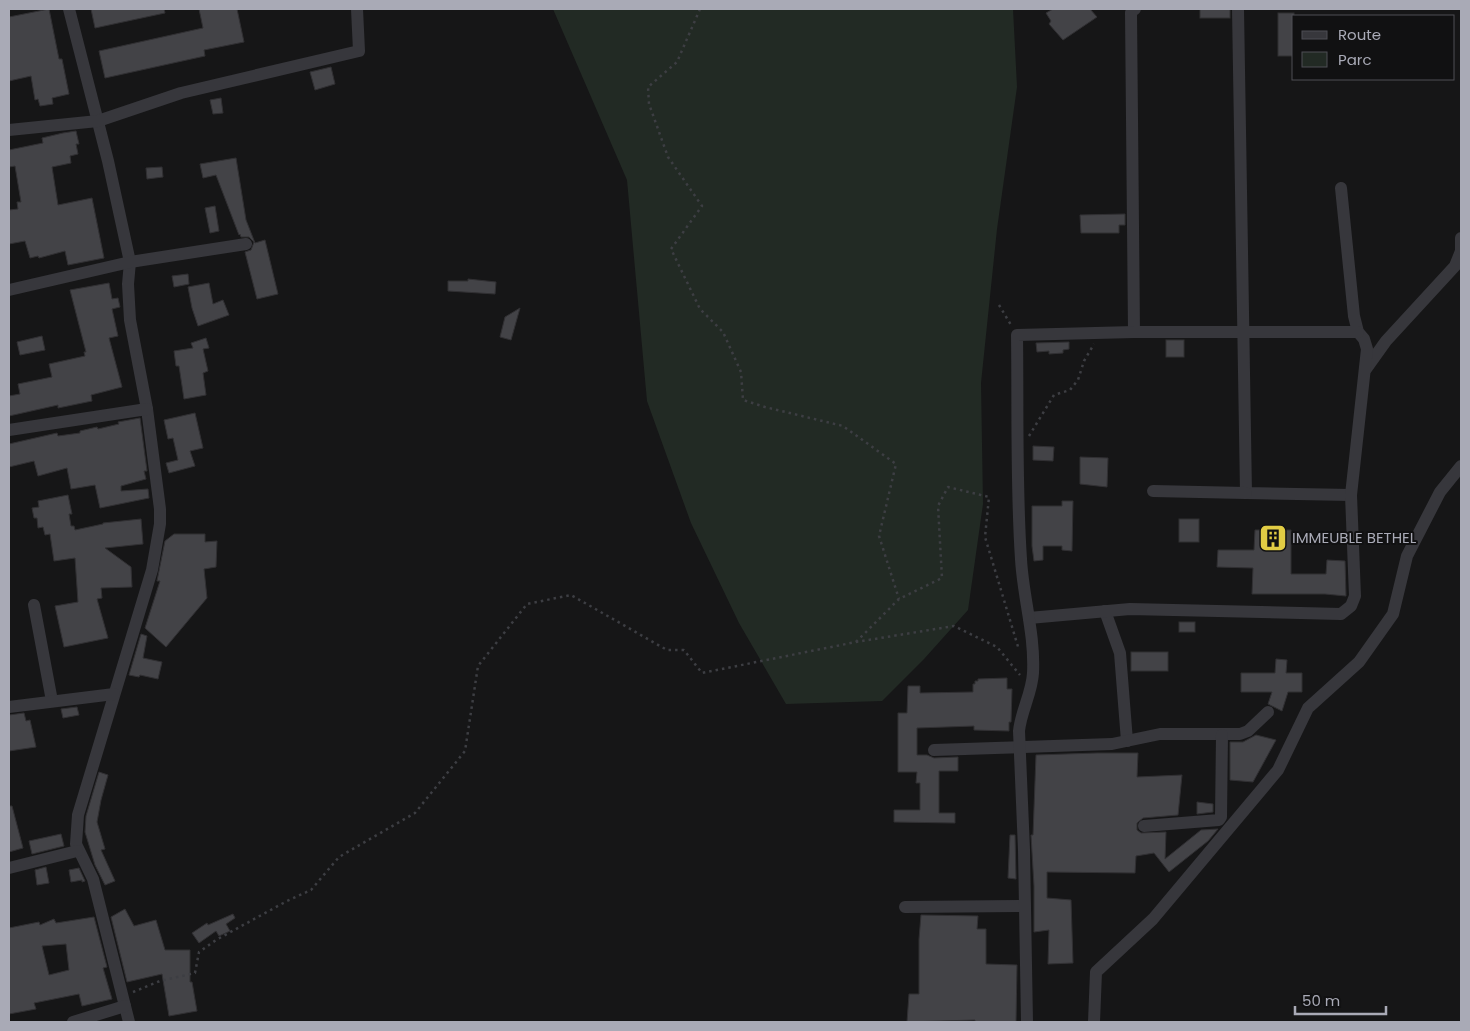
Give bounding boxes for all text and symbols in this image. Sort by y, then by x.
legend [1292,15,1455,80]
text: Route [1338,24,1381,45]
text: Parc [1338,49,1372,70]
building icon: IMMEUBLE BETHEL [1258,523,1288,553]
place label: IMMEUBLE BETHEL [1292,527,1417,548]
scale bar [1295,984,1386,1016]
text: 50 m [1302,990,1340,1011]

